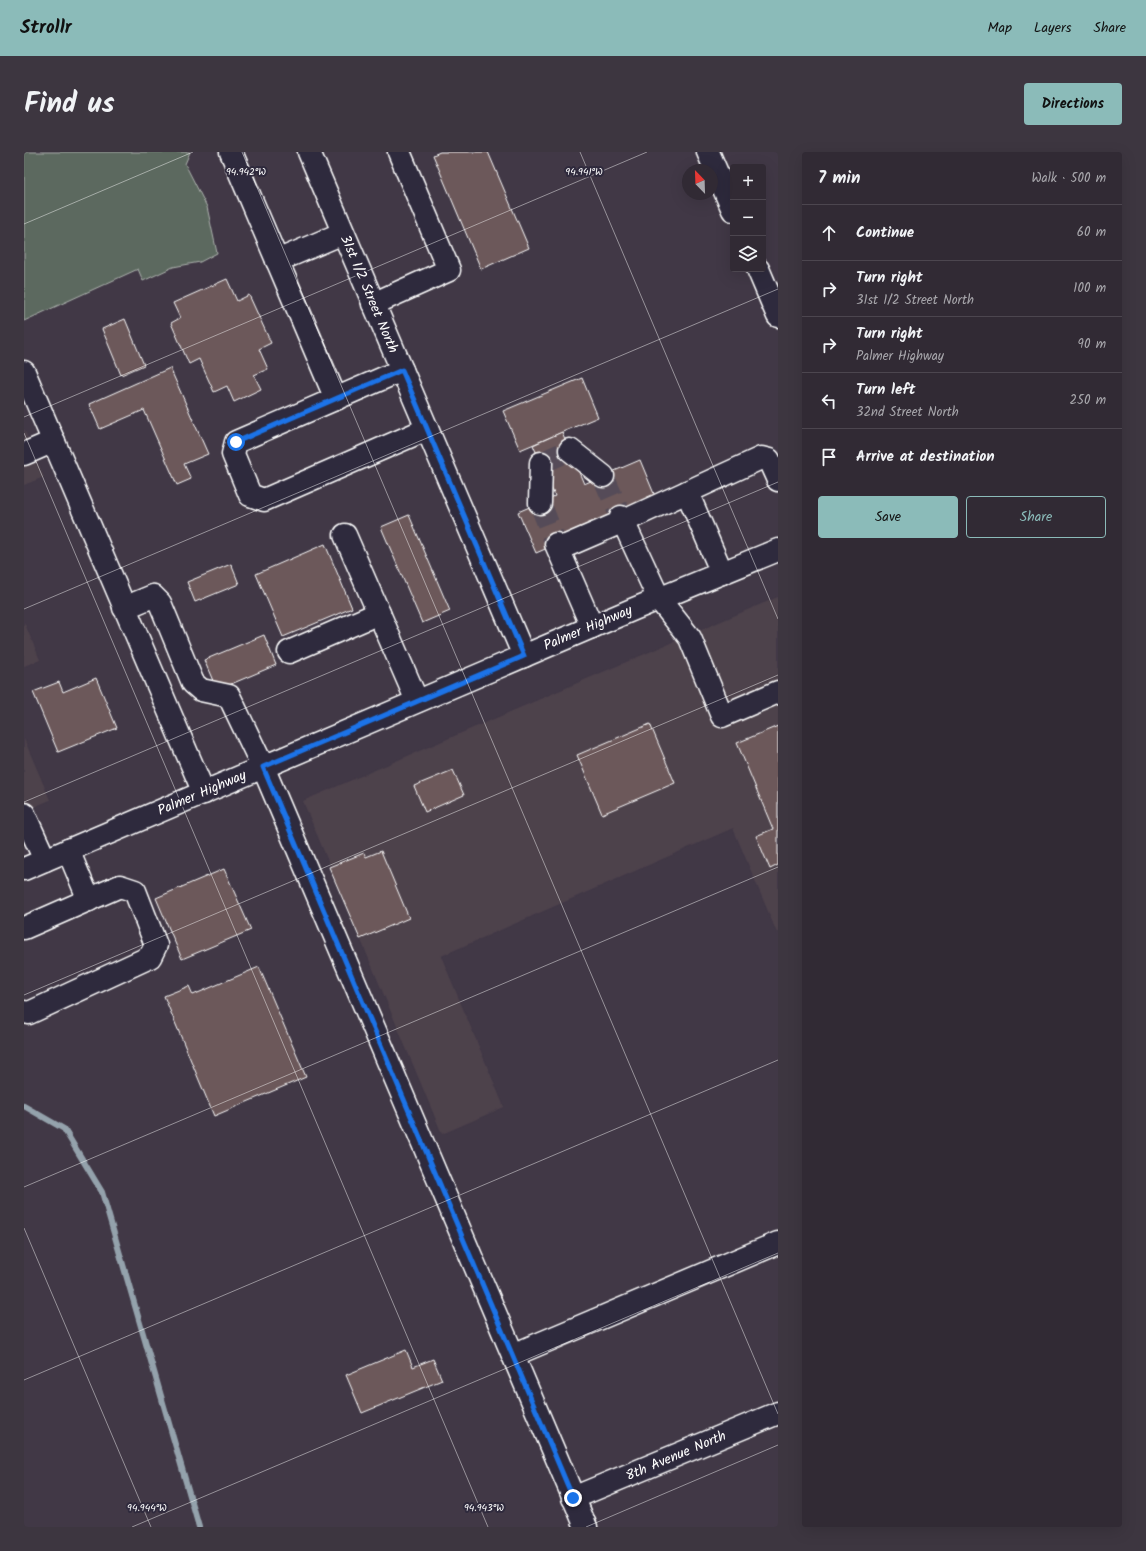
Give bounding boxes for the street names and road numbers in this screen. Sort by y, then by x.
street label: 31st 1/2 Street North [334,231,404,357]
street label: Palmer Highway [540,599,636,657]
street label: Palmer Highway [154,764,250,822]
street label: 8th Avenue North [622,1425,730,1487]

